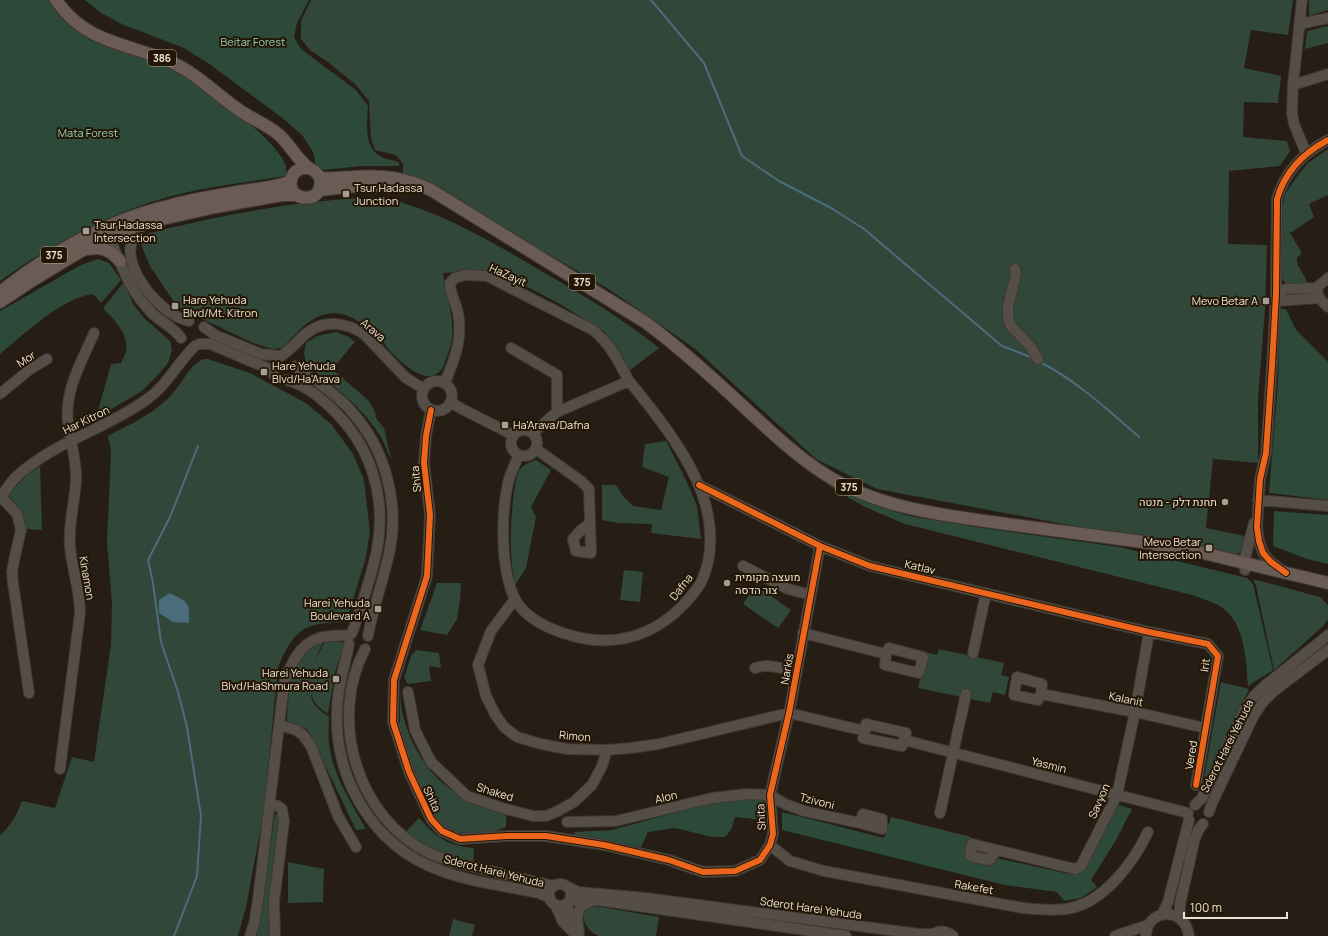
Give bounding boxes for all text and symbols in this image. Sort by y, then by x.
park label: Beitar Forest [221,34,285,49]
road number: 386 [148,50,176,66]
park label: Mata Forest [58,125,118,140]
place label: Tsur Hadassa Junction [354,180,422,208]
marker: Tsur Hadassa Junction [341,189,351,199]
place label: Tsur Hadassa Intersection [94,217,162,245]
marker: Tsur Hadassa Intersection [81,226,91,236]
road number: 375 [41,247,67,263]
street label: HaZayit [487,260,529,289]
road number: 375 [569,274,595,290]
place label: Hare Yehuda Blvd/Mt. Kitron [183,292,258,320]
place label: Mevo Betar A [1192,293,1258,308]
marker: Mevo Betar A [1261,296,1271,306]
marker: Hare Yehuda Blvd/Mt. Kitron [170,301,180,311]
street label: Arava [358,315,389,344]
street label: Mor [13,347,38,370]
place label: Hare Yehuda Blvd/Ha'Arava [272,358,340,386]
marker: Hare Yehuda Blvd/Ha'Arava [259,367,269,377]
street label: Har Kitron [60,402,112,437]
place label: Ha'Arava/Dafna [513,417,590,432]
marker: Ha'Arava/Dafna [500,420,510,430]
street label: Shita [407,465,424,493]
road number: 375 [836,479,862,495]
place label: תחנת דלק - מנטה [1139,494,1217,509]
marker: תחנת דלק - מנטה [1220,497,1230,507]
place label: Mevo Betar Intersection [1139,534,1201,562]
marker: Mevo Betar Intersection [1204,543,1214,553]
street label: Kinamon [76,555,99,601]
street label: Katlav [903,556,937,577]
place label: מועצה מקומית צור הדסה [735,569,801,597]
street label: Dafna [665,570,696,603]
marker: מועצה מקומית צור הדסה [722,578,732,588]
place label: Harei Yehuda Boulevard A [304,595,370,623]
marker: Harei Yehuda Boulevard A [373,604,383,614]
street label: Narkis [776,652,797,686]
street label: Irit [1196,657,1213,673]
place label: Harei Yehuda Blvd/HaShmura Road [222,665,328,693]
marker: Harei Yehuda Blvd/HaShmura Road [331,674,341,684]
street label: Kalanit [1108,688,1145,709]
street label: Sderot Harei Yehuda [1197,697,1257,795]
street label: Rimon [559,727,592,744]
street label: Vered [1181,739,1200,771]
street label: Yasmin [1030,753,1068,776]
street label: Shaked [475,779,515,804]
street label: Savyon [1084,781,1113,821]
street label: Shita [420,784,445,814]
street label: Alon [653,787,679,806]
street label: Tzivoni [798,789,836,812]
street label: Shita [752,803,769,831]
street label: Sderot Harei Yehuda [442,851,546,890]
street label: Rakefet [953,876,995,897]
street label: Sderot Harei Yehuda [759,893,863,922]
scale bar [1184,894,1287,920]
text: 100 m [1190,899,1222,916]

